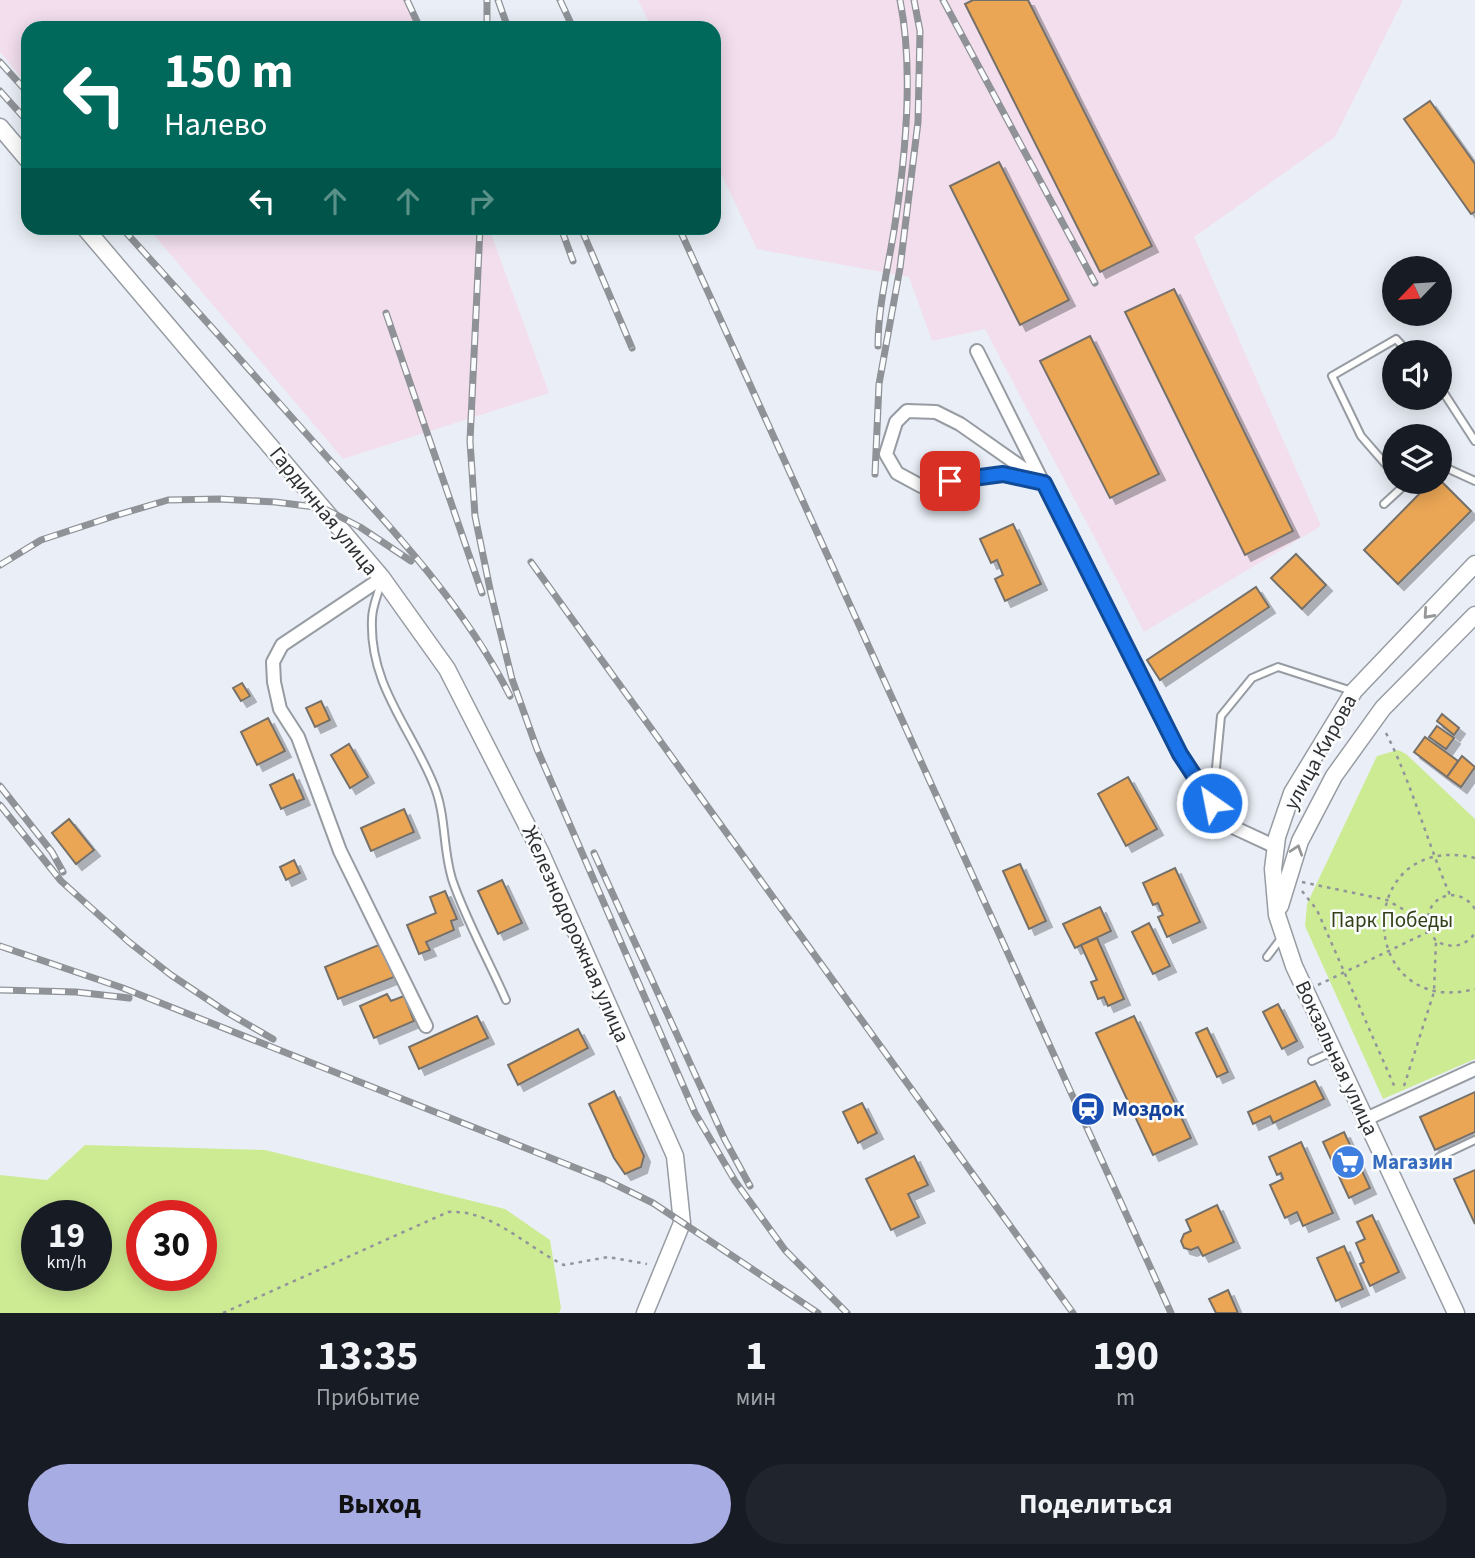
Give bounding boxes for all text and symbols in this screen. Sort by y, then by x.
text: 150 m [164,37,293,107]
icon: left [49,49,140,140]
text: Налево [164,102,267,148]
icon: left [243,182,281,220]
icon: ahead [316,182,354,220]
icon: ahead [389,182,427,220]
icon: right [462,182,500,220]
north arrow [1382,256,1452,326]
map controls [1382,256,1452,494]
button: sound [1382,340,1452,410]
button: layers [1382,424,1452,494]
street label: Гардинная улица [263,440,385,582]
pin [920,451,980,511]
icon: arrive [931,462,969,500]
one-way arrow [1424,606,1437,619]
street label: улица Кирова [1276,689,1364,815]
position arrow [1175,766,1249,840]
street label: Железнодорожная улица [515,821,637,1047]
one-way arrow [1289,844,1304,856]
park label: Парк Победы [1331,905,1453,935]
street label: Вокзальная улица [1288,975,1386,1141]
station icon: Моздок [1069,1090,1107,1128]
place label: Моздок [1112,1094,1185,1124]
supermarket icon: Магазин [1329,1143,1367,1181]
place label: Магазин [1372,1147,1453,1177]
speed limit sign: 30 [126,1200,217,1291]
text: 19 [48,1211,85,1261]
text: km/h [47,1250,86,1275]
text: 13:35 [317,1326,419,1386]
text: 1 [745,1326,767,1386]
text: 190 [1092,1326,1159,1386]
text: Прибытие [316,1381,420,1414]
text: мин [736,1381,776,1414]
text: m [1116,1381,1135,1414]
button: Выход [28,1464,731,1544]
button: Поделиться [745,1464,1447,1544]

